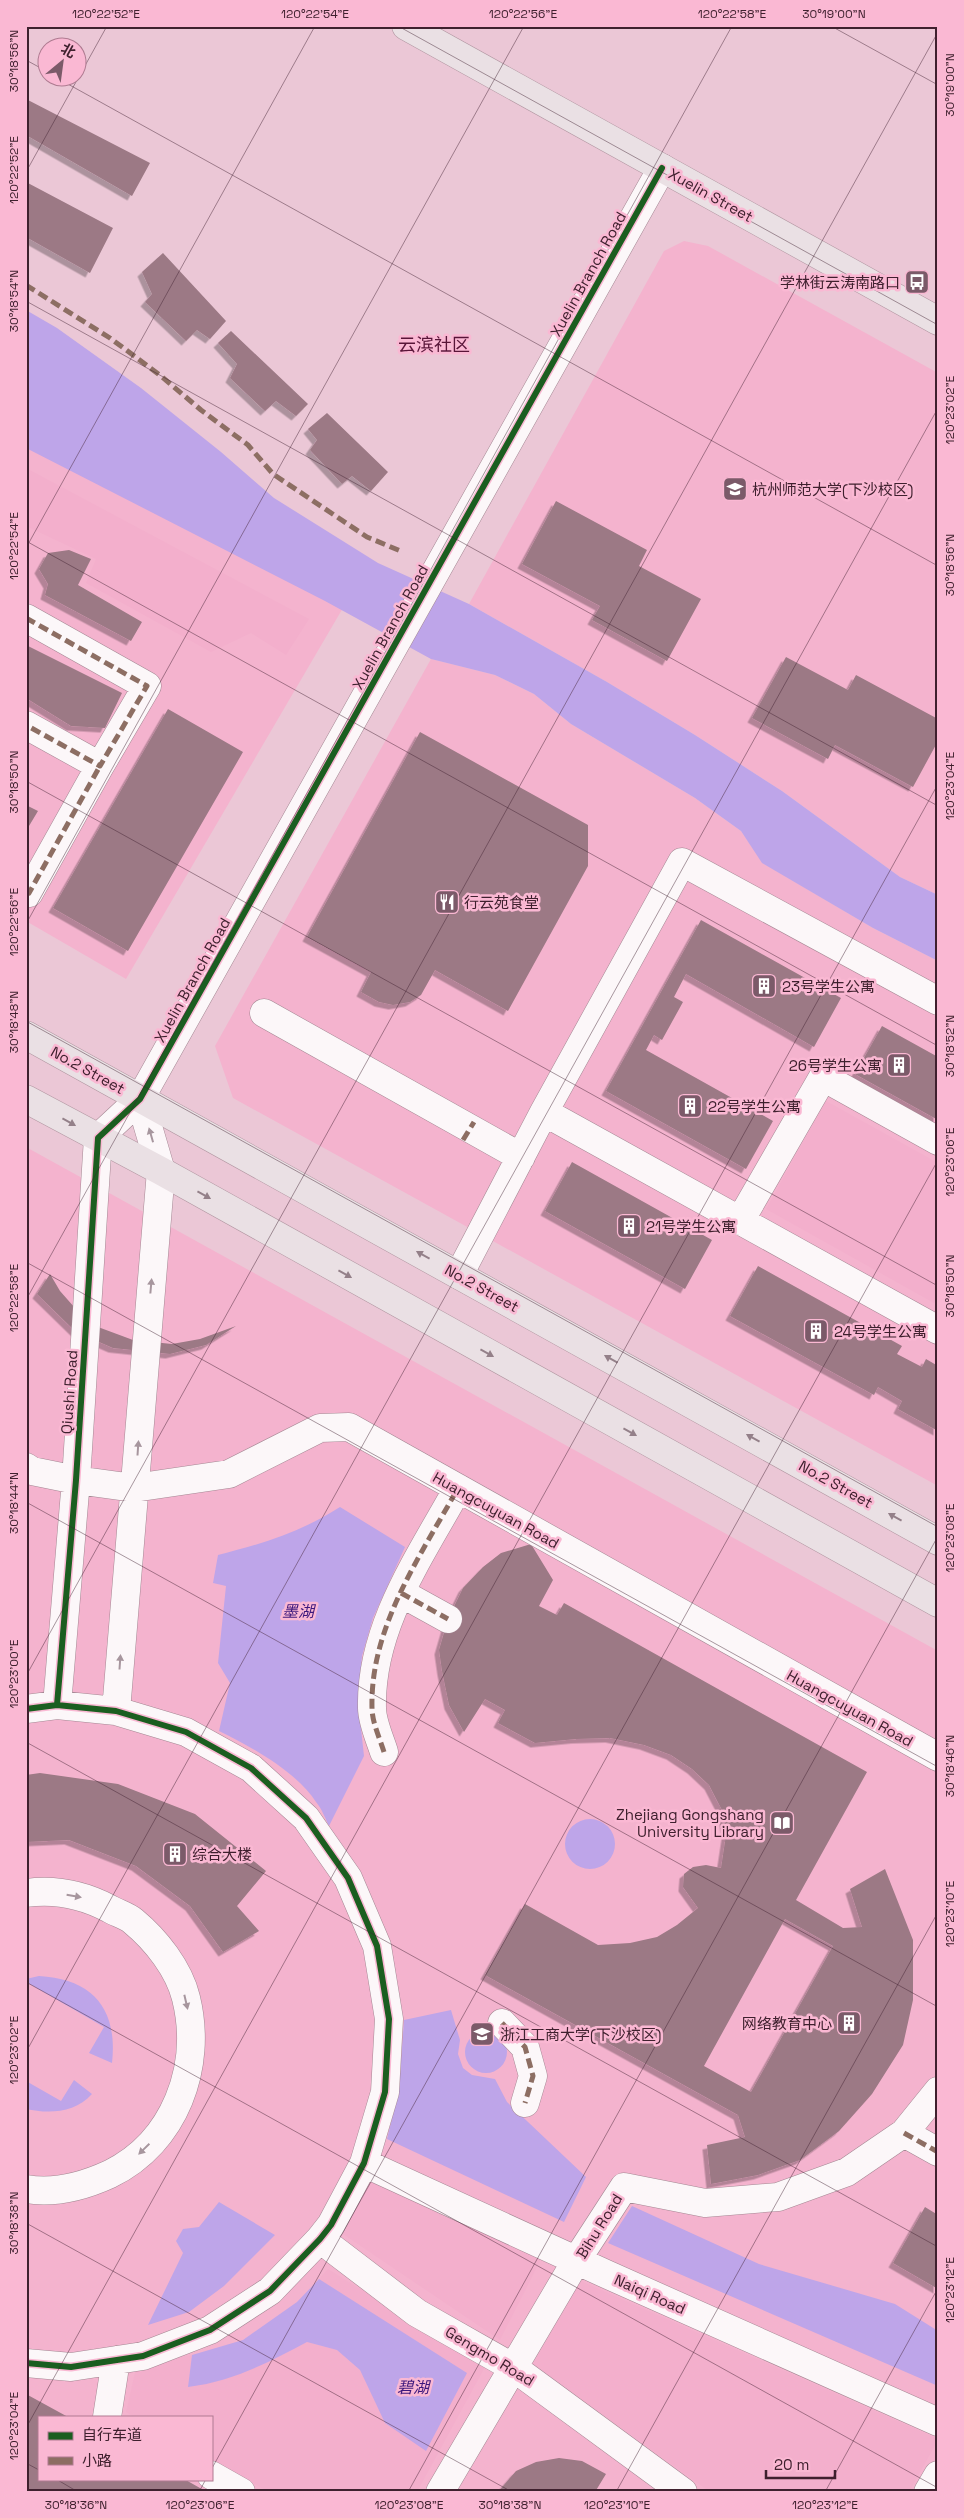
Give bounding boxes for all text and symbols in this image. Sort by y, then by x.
text: 120°22'52"E [72,6,140,22]
text: 120°22'54"E [281,6,349,22]
text: 120°22'56"E [489,6,557,22]
text: 120°22'58"E [698,6,766,22]
text: 30°19'00"N [802,6,866,22]
text: 30°18'56"N [6,30,22,92]
north arrow [38,38,88,88]
text: 北 [58,39,79,62]
text: 30°19'00"N [942,53,958,117]
text: 120°22'52"E [6,136,22,204]
street label: Xuelin Street [665,164,757,226]
street label: Xuelin Branch Road [546,208,630,340]
bus stop icon: 学林街云涛南路口 [904,269,930,295]
text: 30°18'54"N [6,270,22,332]
place label: 学林街云涛南路口 [780,273,900,292]
district label: 云滨社区 [398,333,470,356]
text: 120°23'02"E [942,375,958,444]
school or university icon: 杭州师范大学(下沙校区) [722,476,748,502]
place label: 杭州师范大学(下沙校区) [752,480,913,500]
text: 120°22'54"E [6,512,22,580]
text: 30°18'56"N [942,534,958,596]
street label: Xuelin Branch Road [348,561,432,693]
text: 30°18'50"N [6,751,22,813]
text: 120°23'04"E [942,751,958,820]
text: 120°22'56"E [6,888,22,956]
restaurant icon: 行云苑食堂 [434,889,460,915]
place label: 行云苑食堂 [464,893,539,912]
street label: Xuelin Branch Road [150,914,234,1046]
building icon: 23号学生公寓 [751,973,777,999]
place label: 23号学生公寓 [782,977,875,996]
text: 30°18'48"N [6,991,22,1053]
text: 30°18'52"N [942,1015,958,1077]
street label: No.2 Street [48,1042,128,1098]
building icon: 26号学生公寓 [886,1052,912,1078]
place label: 26号学生公寓 [789,1056,882,1075]
building icon: 22号学生公寓 [677,1093,703,1119]
place label: 22号学生公寓 [708,1097,801,1116]
one-way arrow [62,1118,76,1126]
one-way arrow [146,1127,154,1142]
text: 120°23'06"E [942,1127,958,1196]
one-way arrow [197,1190,210,1199]
building icon: 21号学生公寓 [616,1213,642,1239]
place label: 21号学生公寓 [646,1217,736,1236]
one-way arrow [416,1251,430,1259]
text: 30°18'50"N [942,1255,958,1317]
street label: No.2 Street [442,1260,522,1316]
text: 120°22'58"E [6,1264,22,1332]
one-way arrow [338,1270,353,1278]
one-way arrow [148,1278,156,1294]
building icon: 24号学生公寓 [803,1318,829,1344]
place label: 24号学生公寓 [834,1322,927,1341]
street label: Qiushi Road [57,1349,81,1435]
one-way arrow [480,1349,495,1357]
one-way arrow [604,1355,618,1364]
one-way arrow [623,1427,636,1436]
one-way arrow [746,1434,760,1442]
one-way arrow [134,1440,142,1456]
street label: No.2 Street [796,1456,876,1512]
street label: Huangcuyuan Road [430,1467,562,1553]
text: 30°18'44"N [6,1472,22,1534]
text: 120°23'08"E [942,1503,958,1573]
one-way arrow [888,1513,902,1521]
water label: 墨湖 [282,1601,317,1622]
text: 120°23'00"E [6,1639,22,1709]
one-way arrow [116,1654,124,1670]
street label: Huangcuyuan Road [784,1665,916,1751]
text: 30°18'46"N [942,1735,958,1797]
place label: Zhejiang Gongshang University Library [616,1805,764,1841]
library icon: Zhejiang Gongshang University Library [769,1810,795,1836]
building icon: 综合大楼 [162,1841,188,1867]
place label: 综合大楼 [192,1845,252,1864]
text: 120°23'10"E [942,1880,958,1947]
one-way arrow [67,1892,83,1900]
one-way arrow [182,1994,190,2009]
building icon: 网络教育中心 [836,2010,862,2036]
place label: 网络教育中心 [742,2014,832,2033]
text: 120°23'02"E [6,2015,22,2084]
school or university icon: 浙江工商大学(下沙校区) [469,2021,495,2047]
place label: 浙江工商大学(下沙校区) [500,2025,661,2045]
one-way arrow [139,2143,151,2155]
street label: Bihu Road [572,2190,626,2262]
text: 30°18'38"N [6,2192,22,2254]
text: 120°23'12"E [942,2257,958,2323]
street label: Naiqi Road [611,2270,689,2318]
street label: Gengmo Road [442,2322,538,2390]
water label: 碧湖 [397,2377,432,2398]
text: 120°23'04"E [6,2391,22,2460]
legend [38,2416,212,2480]
text: 自行车道 [82,2425,142,2444]
scale bar [766,2448,835,2480]
text: 小路 [82,2451,112,2470]
text: 20 m [774,2455,809,2474]
text: 30°18'36"N [45,2497,107,2513]
text: 120°23'06"E [166,2497,235,2513]
text: 120°23'08"E [375,2497,444,2513]
text: 30°18'38"N [479,2497,541,2513]
text: 120°23'10"E [584,2497,651,2513]
text: 120°23'12"E [792,2497,858,2513]

